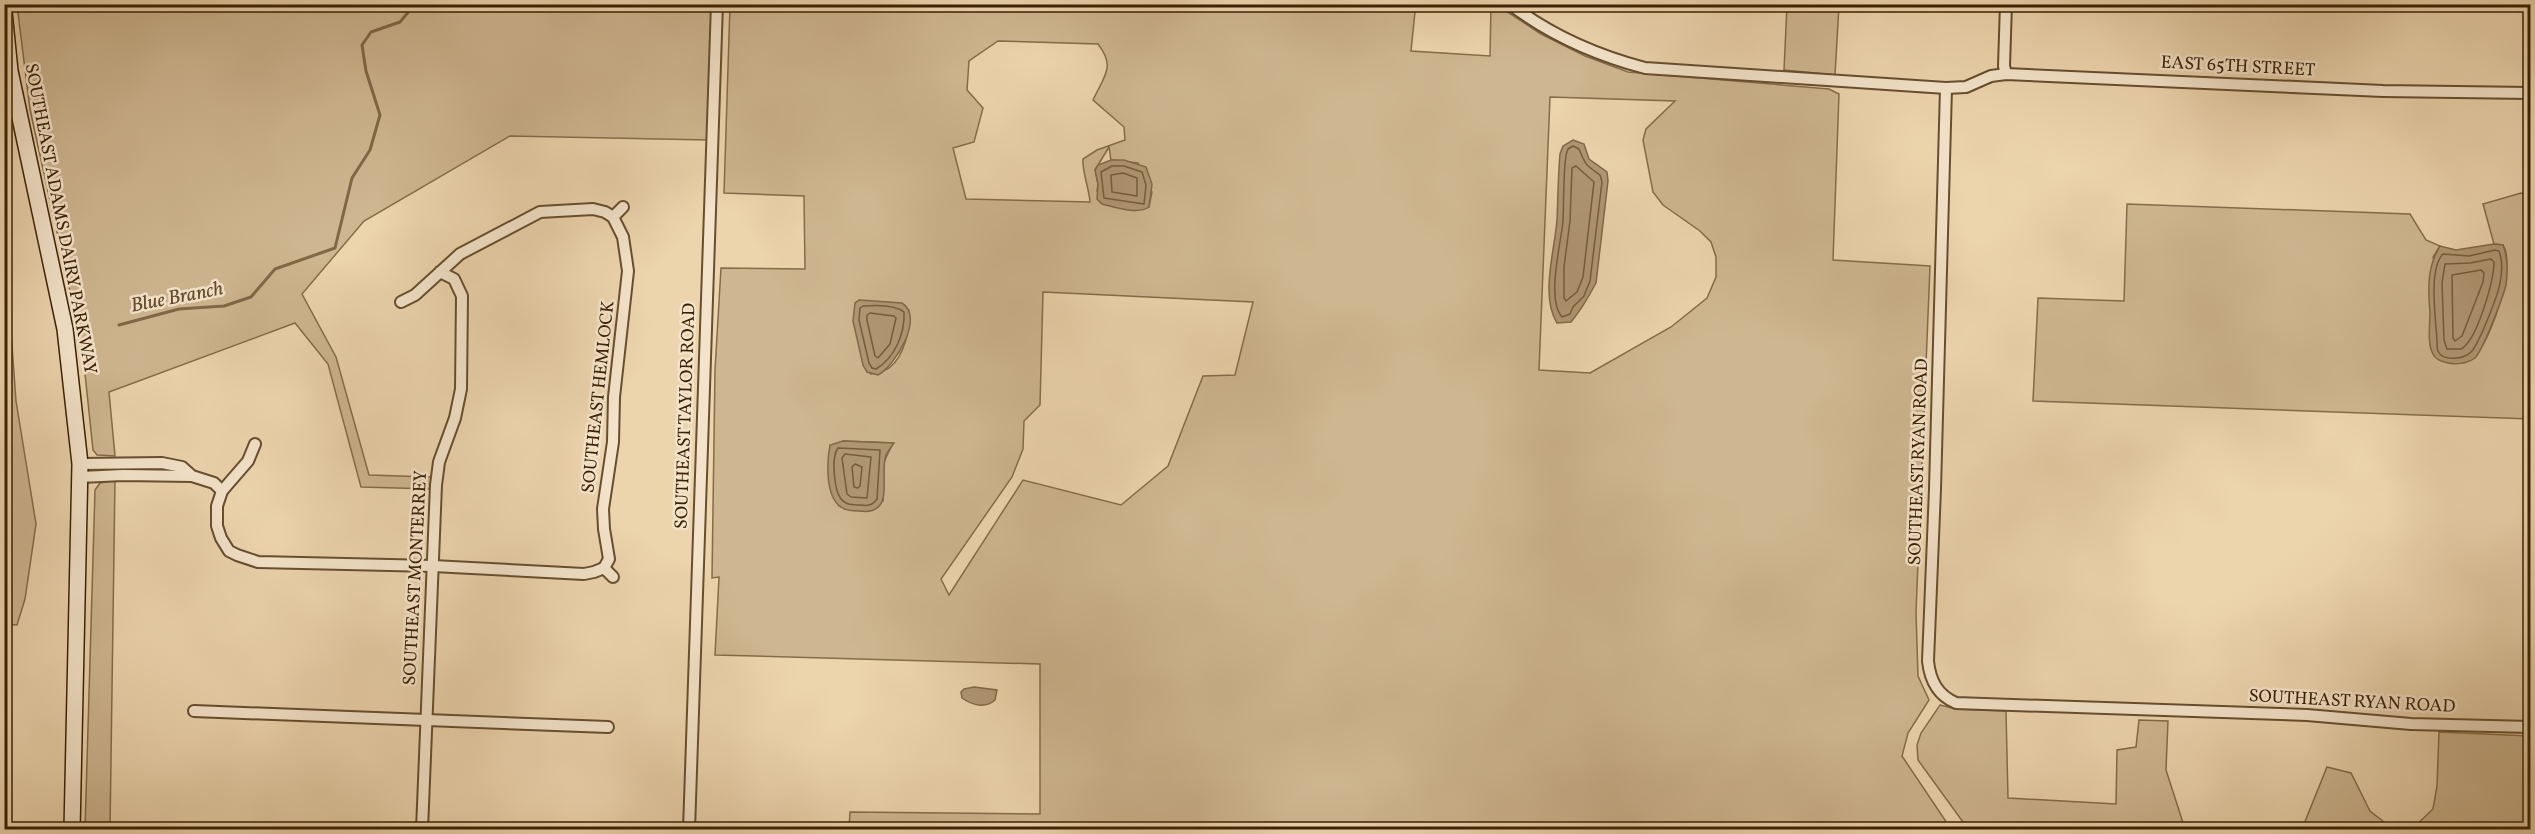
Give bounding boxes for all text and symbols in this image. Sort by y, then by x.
street label: EAST 65TH STREET [2160,50,2316,84]
street label: SOUTHEAST ADAMS DAIRY PARKWAY [18,61,102,377]
water label: Blue Branch [128,275,226,321]
street label: SOUTHEAST HEMLOCK [576,300,622,494]
street label: SOUTHEAST TAYLOR ROAD [670,302,702,530]
street label: SOUTHEAST RYAN ROAD [1903,358,1935,566]
street label: SOUTHEAST MONTERREY [398,470,434,686]
street label: SOUTHEAST RYAN ROAD [2248,684,2456,720]

